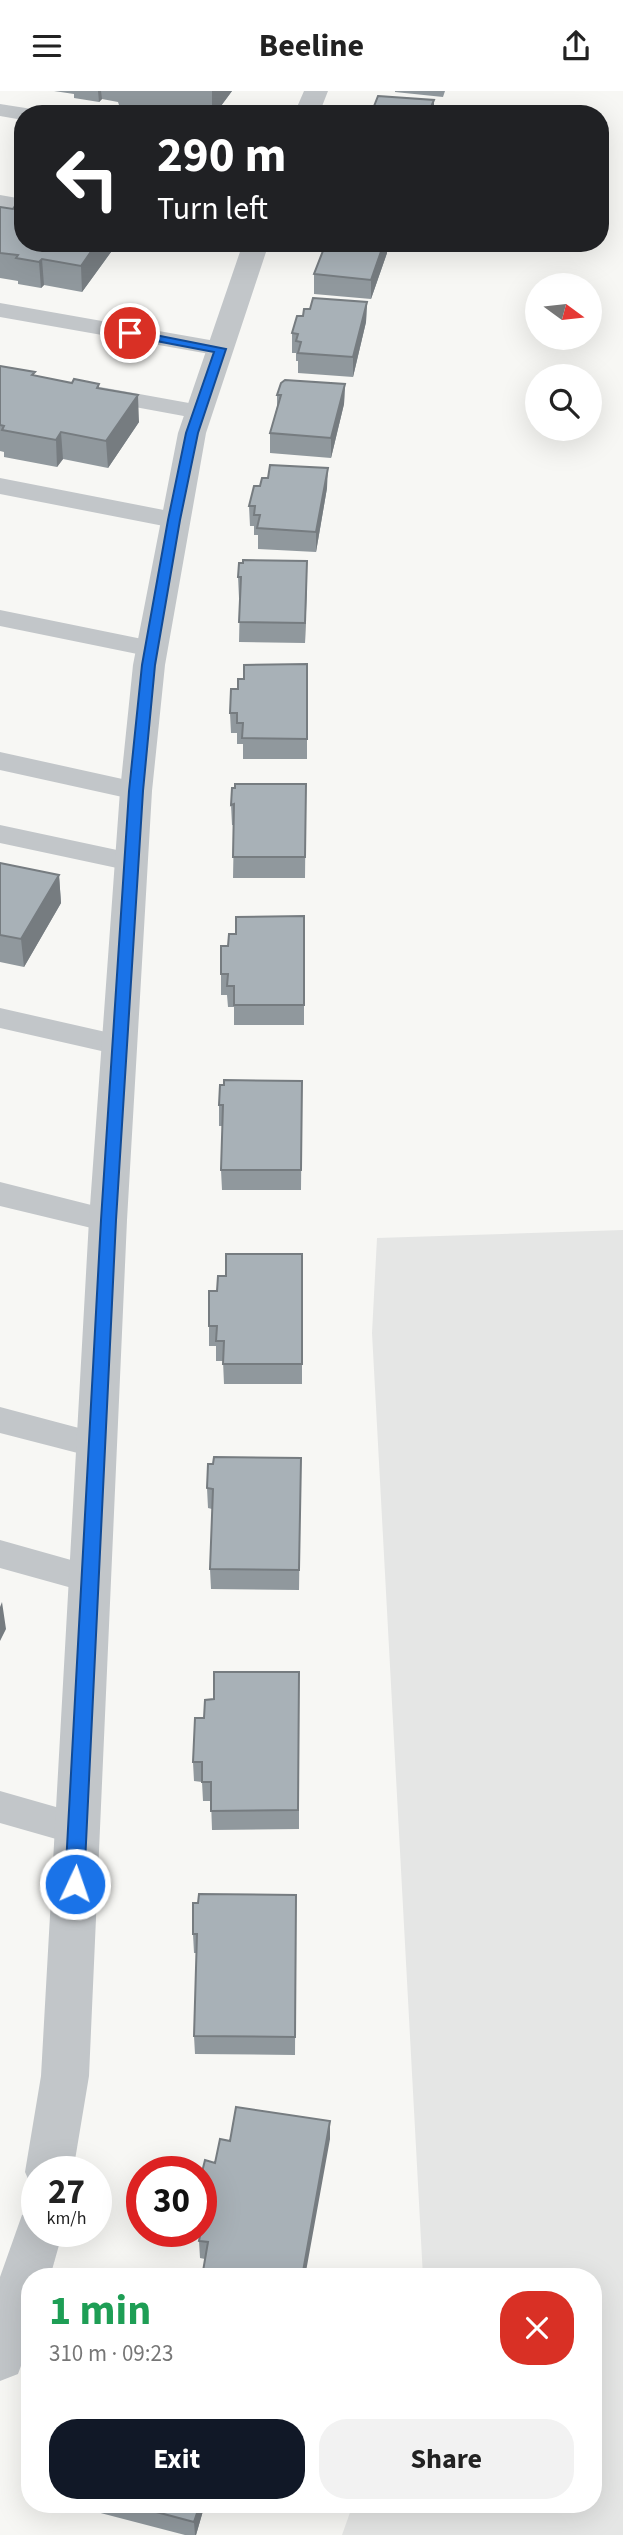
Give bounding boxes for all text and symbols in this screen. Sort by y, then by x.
text: Beeline [259,23,364,69]
icon: menu [28,27,66,65]
icon: share [557,27,595,65]
text: 290 m [157,121,286,191]
icon: left [42,133,133,224]
text: Turn left [157,186,268,232]
north arrow [525,273,602,350]
map controls [525,273,602,441]
pin [100,303,160,363]
icon: arrive [111,314,149,352]
button: search [525,364,602,441]
position arrow [38,1847,112,1921]
speed limit sign: 30 [126,2156,217,2247]
text: 27 [48,2167,85,2217]
text: km/h [47,2206,86,2231]
text: 1 min [49,2281,151,2341]
button: close [500,2291,574,2365]
text: 310 m · 09:23 [49,2337,173,2370]
button: Exit [49,2419,305,2499]
button: Share [319,2419,574,2499]

